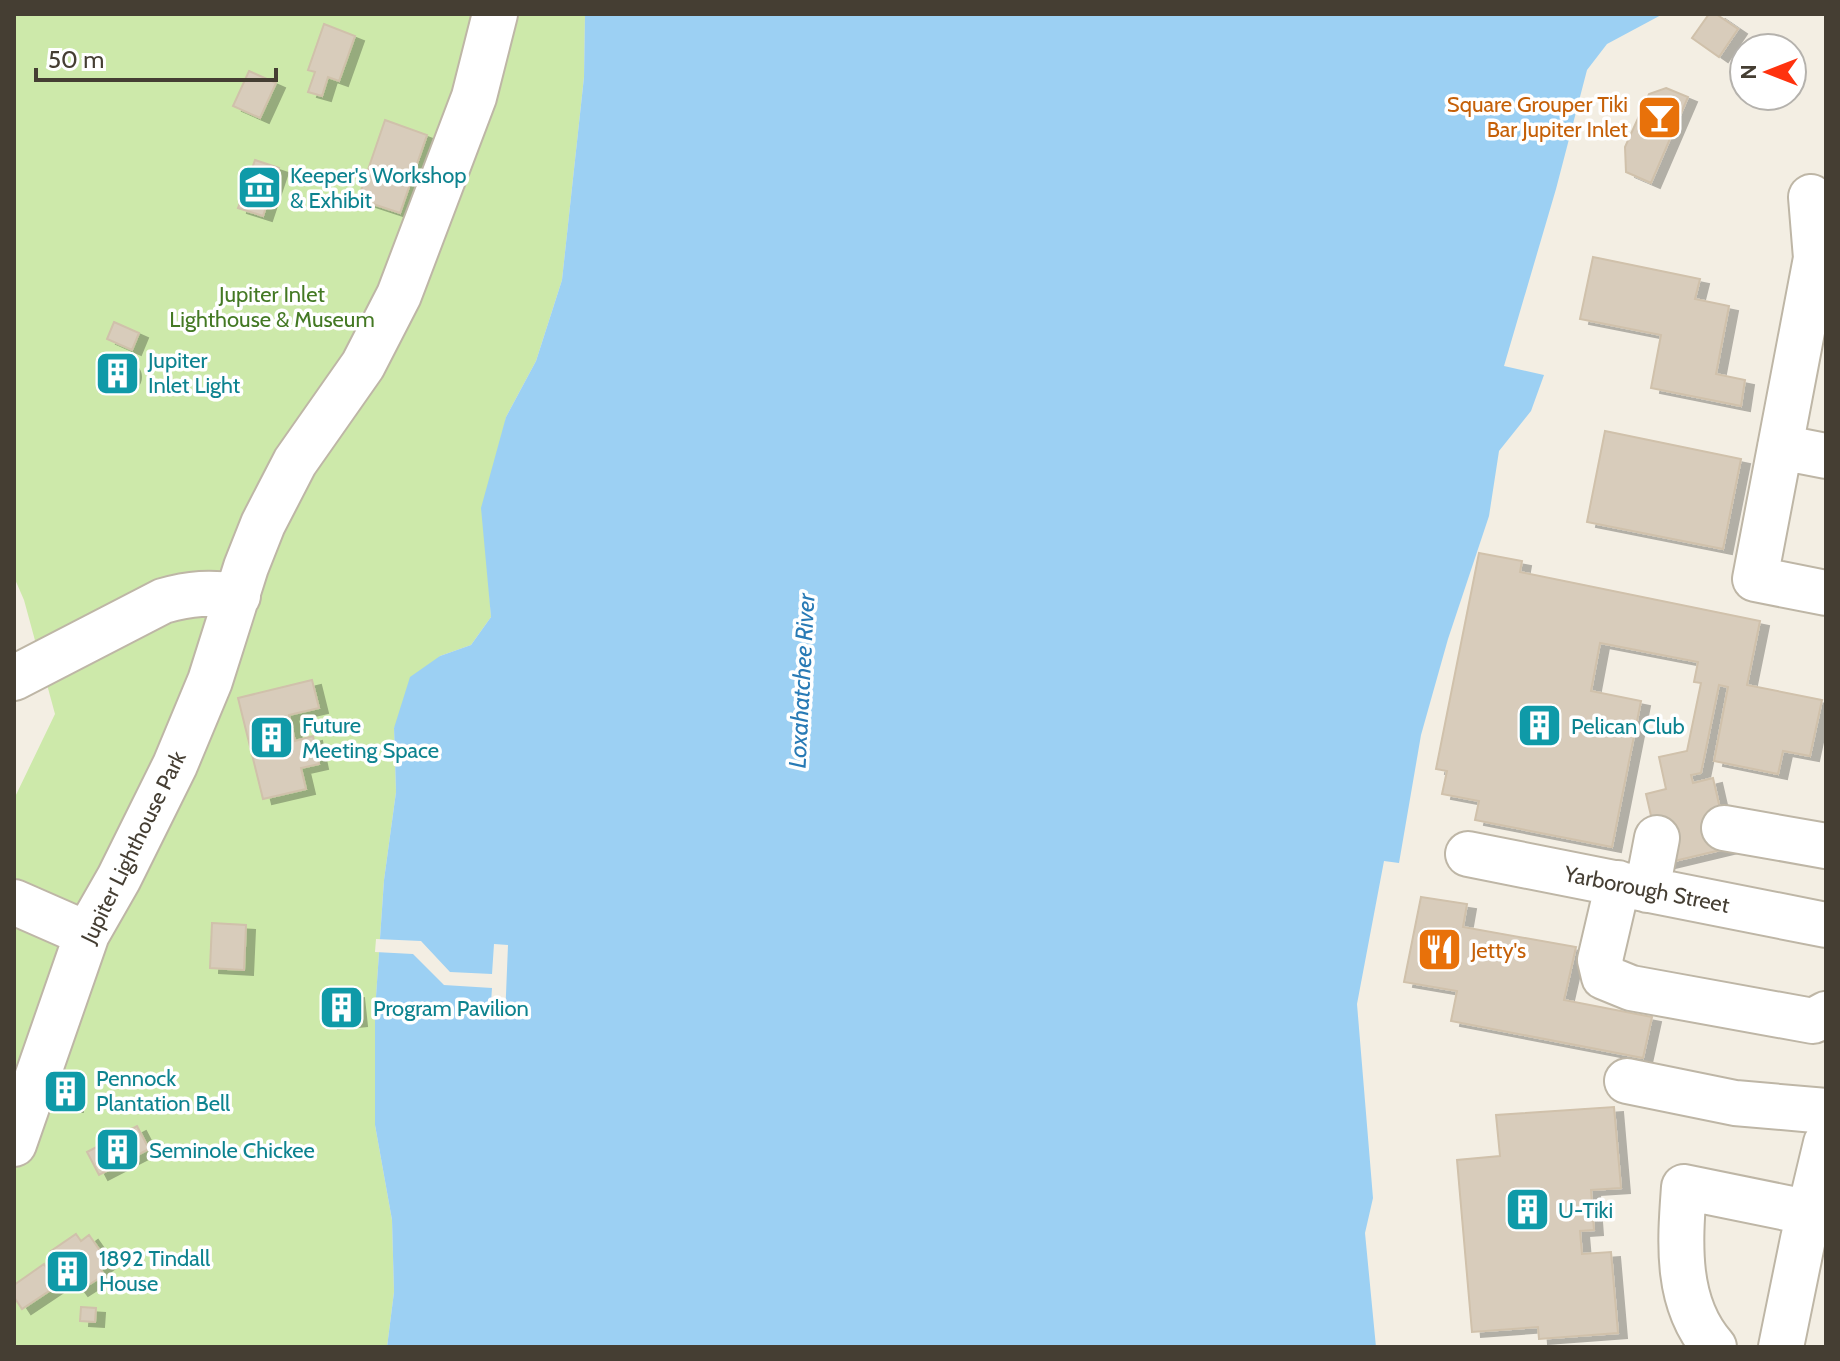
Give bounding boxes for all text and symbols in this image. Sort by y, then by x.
scale bar [36,32,276,82]
north arrow [1728,32,1808,112]
text: 50 m [48,45,104,74]
text: N [1735,64,1762,80]
place label: Square Grouper Tiki Bar Jupiter Inlet [1447,91,1629,143]
bar icon: Square Grouper Tiki Bar Jupiter Inlet [1635,93,1683,141]
place label: Keeper's Workshop & Exhibit [290,162,467,214]
museum icon: Keeper's Workshop & Exhibit [235,164,283,212]
park label: Jupiter Inlet Lighthouse & Museum [169,281,375,333]
place label: Jupiter Inlet Light [147,347,241,399]
building icon: Jupiter Inlet Light [93,349,141,397]
water label: Loxahatchee River [782,591,821,769]
building icon: Pelican Club [1516,702,1564,750]
place label: Future Meeting Space [302,712,439,764]
place label: Pelican Club [1571,713,1685,740]
building icon: Future Meeting Space [247,714,295,762]
street label: Jupiter Lighthouse Park [75,747,192,949]
street label: Yarborough Street [1561,860,1732,919]
restaurant icon: Jetty's [1416,926,1464,974]
place label: Jetty's [1470,937,1526,964]
building icon: Program Pavilion [318,984,366,1032]
place label: Program Pavilion [373,995,529,1022]
place label: Pennock Plantation Bell [96,1065,231,1117]
building icon: Pennock Plantation Bell [41,1067,89,1115]
building icon: Seminole Chickee [94,1126,142,1174]
place label: Seminole Chickee [149,1137,315,1164]
building icon: U-Tiki [1503,1186,1551,1234]
place label: U-Tiki [1558,1197,1613,1224]
place label: 1892 Tindall House [99,1245,211,1297]
building icon: 1892 Tindall House [44,1247,92,1295]

